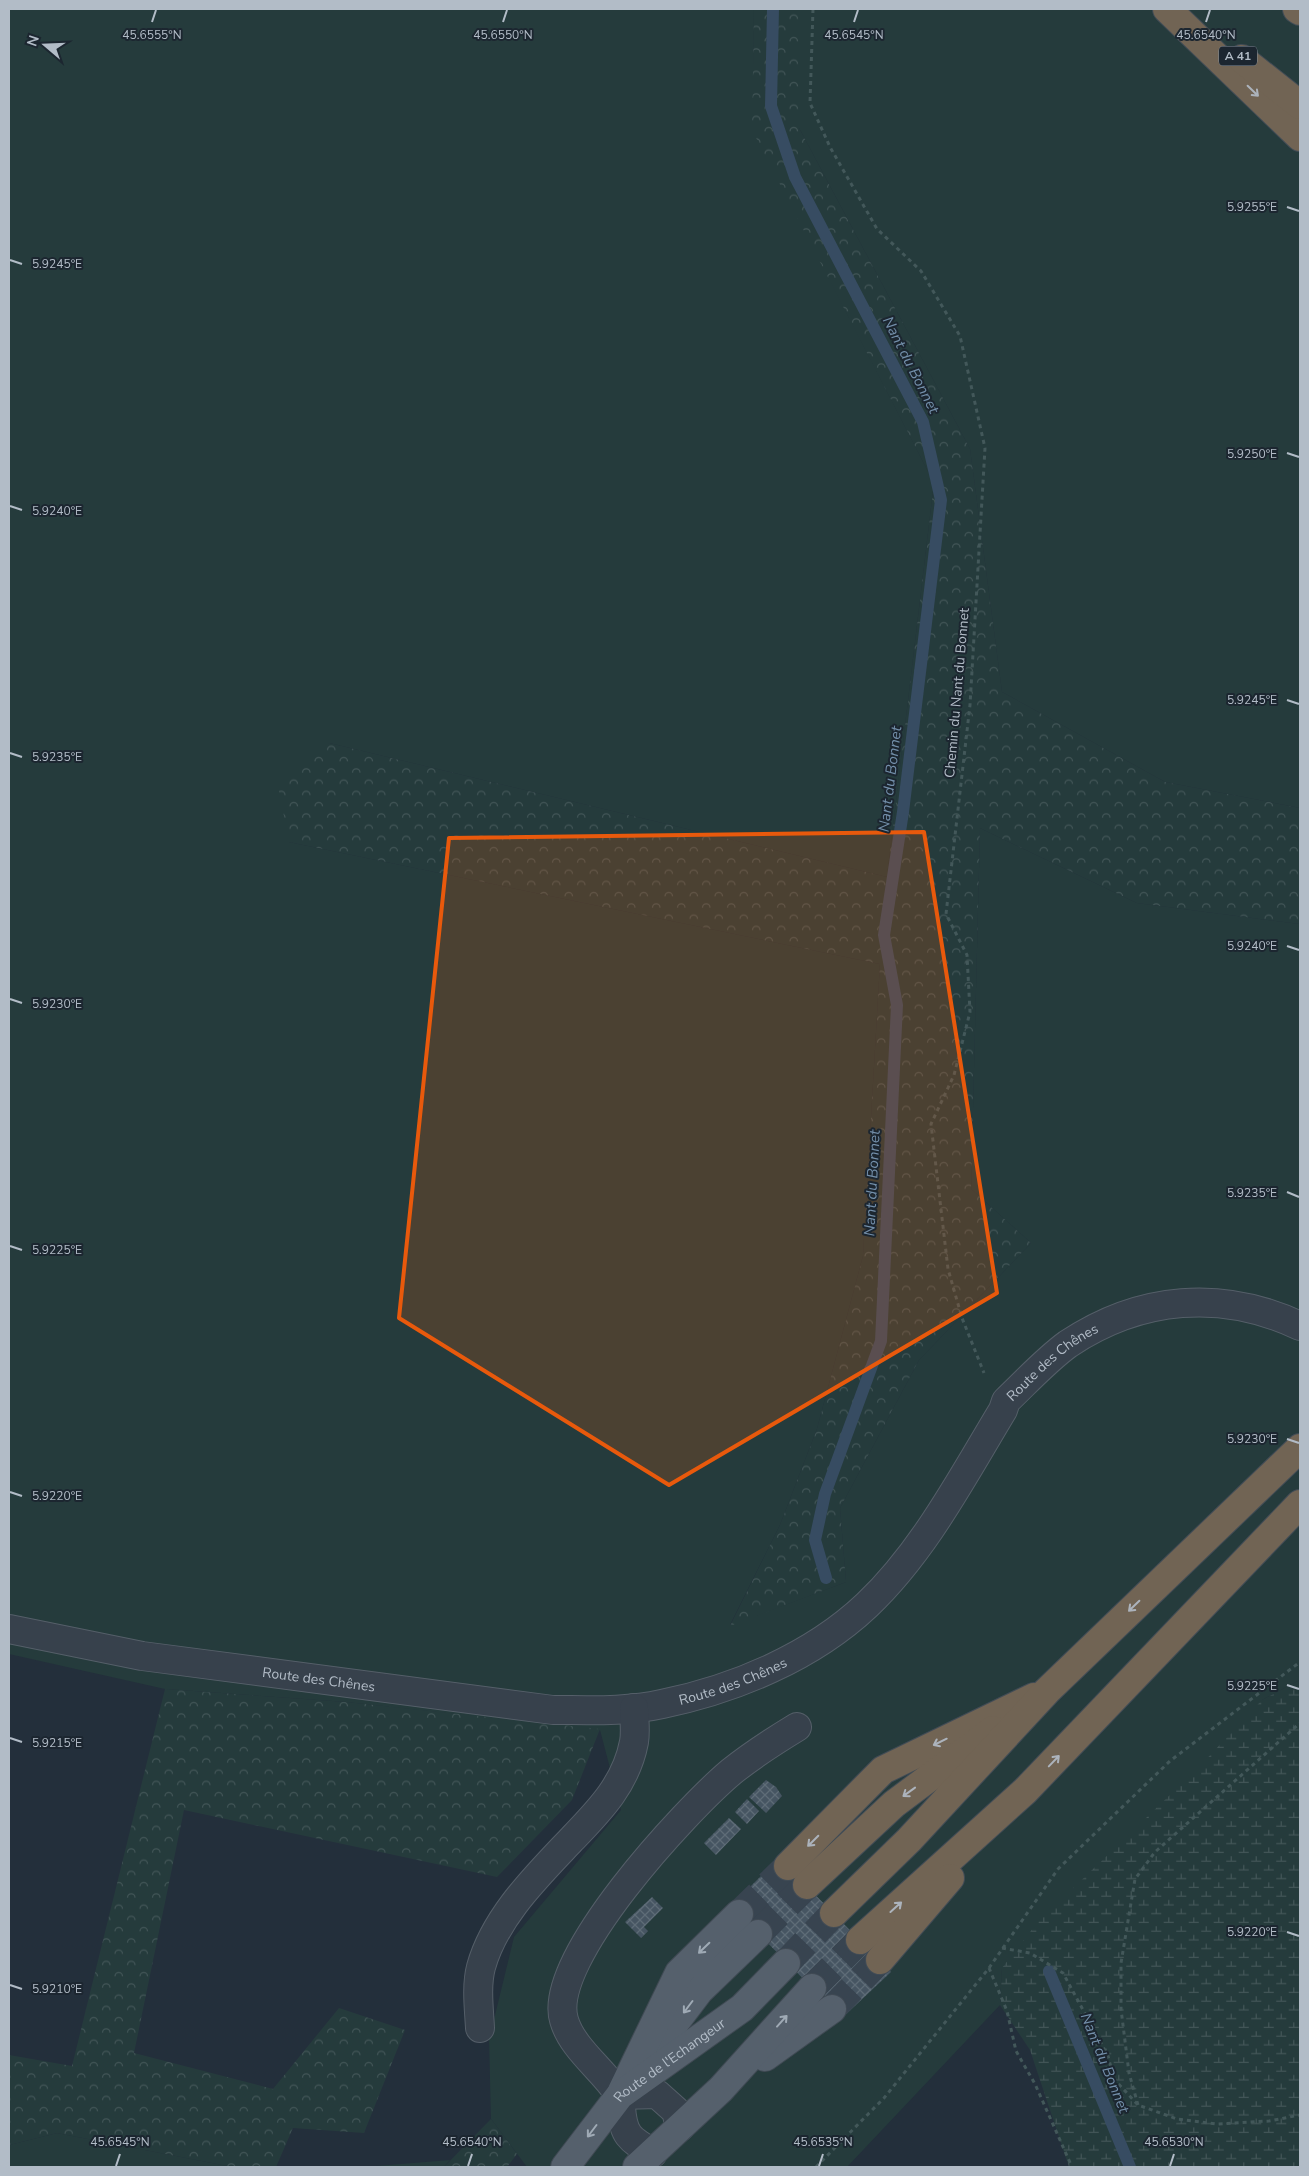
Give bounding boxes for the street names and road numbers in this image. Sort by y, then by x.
road number: A 41 [1219,46,1257,66]
street label: Chemin du Nant du Bonnet [940,607,974,779]
street label: Route des Chênes [1002,1319,1102,1405]
street label: Route des Chênes [677,1653,790,1709]
street label: Route des Chênes [261,1662,377,1696]
street label: Route de l'Echangeur [609,2014,729,2106]

